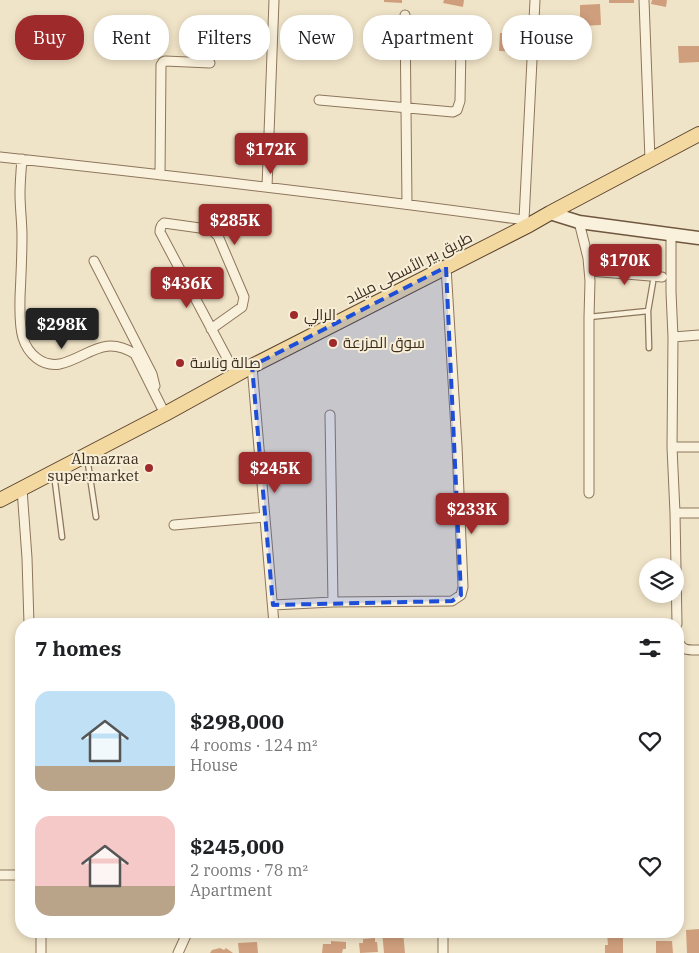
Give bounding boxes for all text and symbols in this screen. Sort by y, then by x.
chip: Buy [15,15,84,60]
chip: Rent [94,15,169,60]
chip: Filters [179,15,270,60]
chip: New [280,15,353,60]
chip: Apartment [363,15,492,60]
chip: House [502,15,592,60]
pin: $172K [236,132,306,175]
text: $172K [246,139,296,159]
pin: $285K [200,204,270,246]
text: $285K [210,210,260,230]
street label: طريق بير الأسطى ميلاد [342,227,476,309]
pin: $170K [590,244,660,286]
text: $170K [600,250,650,270]
pin: $436K [152,266,222,309]
text: $436K [162,273,212,293]
place label: الرالي [304,305,336,327]
pin: $298K [27,308,97,350]
marker: الرالي [288,309,300,321]
text: $298K [37,314,87,334]
place label: سوق المزرعة [343,333,425,353]
marker: سوق المزرعة [327,337,339,349]
place label: صالة وناسة [190,353,261,372]
marker: صالة وناسة [174,357,186,369]
place label: Almazraa supermarket [47,449,139,485]
pin: $245K [240,452,310,494]
text: $245K [250,458,300,478]
marker: Almazraa supermarket [143,462,155,474]
pin: $233K [437,492,507,535]
text: $233K [447,499,497,519]
map controls [639,558,684,603]
button: layers [639,558,684,603]
text: 7 homes [35,634,121,662]
icon: filters [636,634,664,662]
text: $298,000 [190,707,284,735]
icon: home [75,711,135,771]
icon: heart [636,727,664,755]
text: 4 rooms · 124 m² [190,735,318,755]
text: House [190,755,238,775]
text: $245,000 [190,832,284,860]
icon: home [75,836,135,896]
icon: heart [636,852,664,880]
text: 2 rooms · 78 m² [190,860,308,880]
text: Apartment [190,880,272,900]

